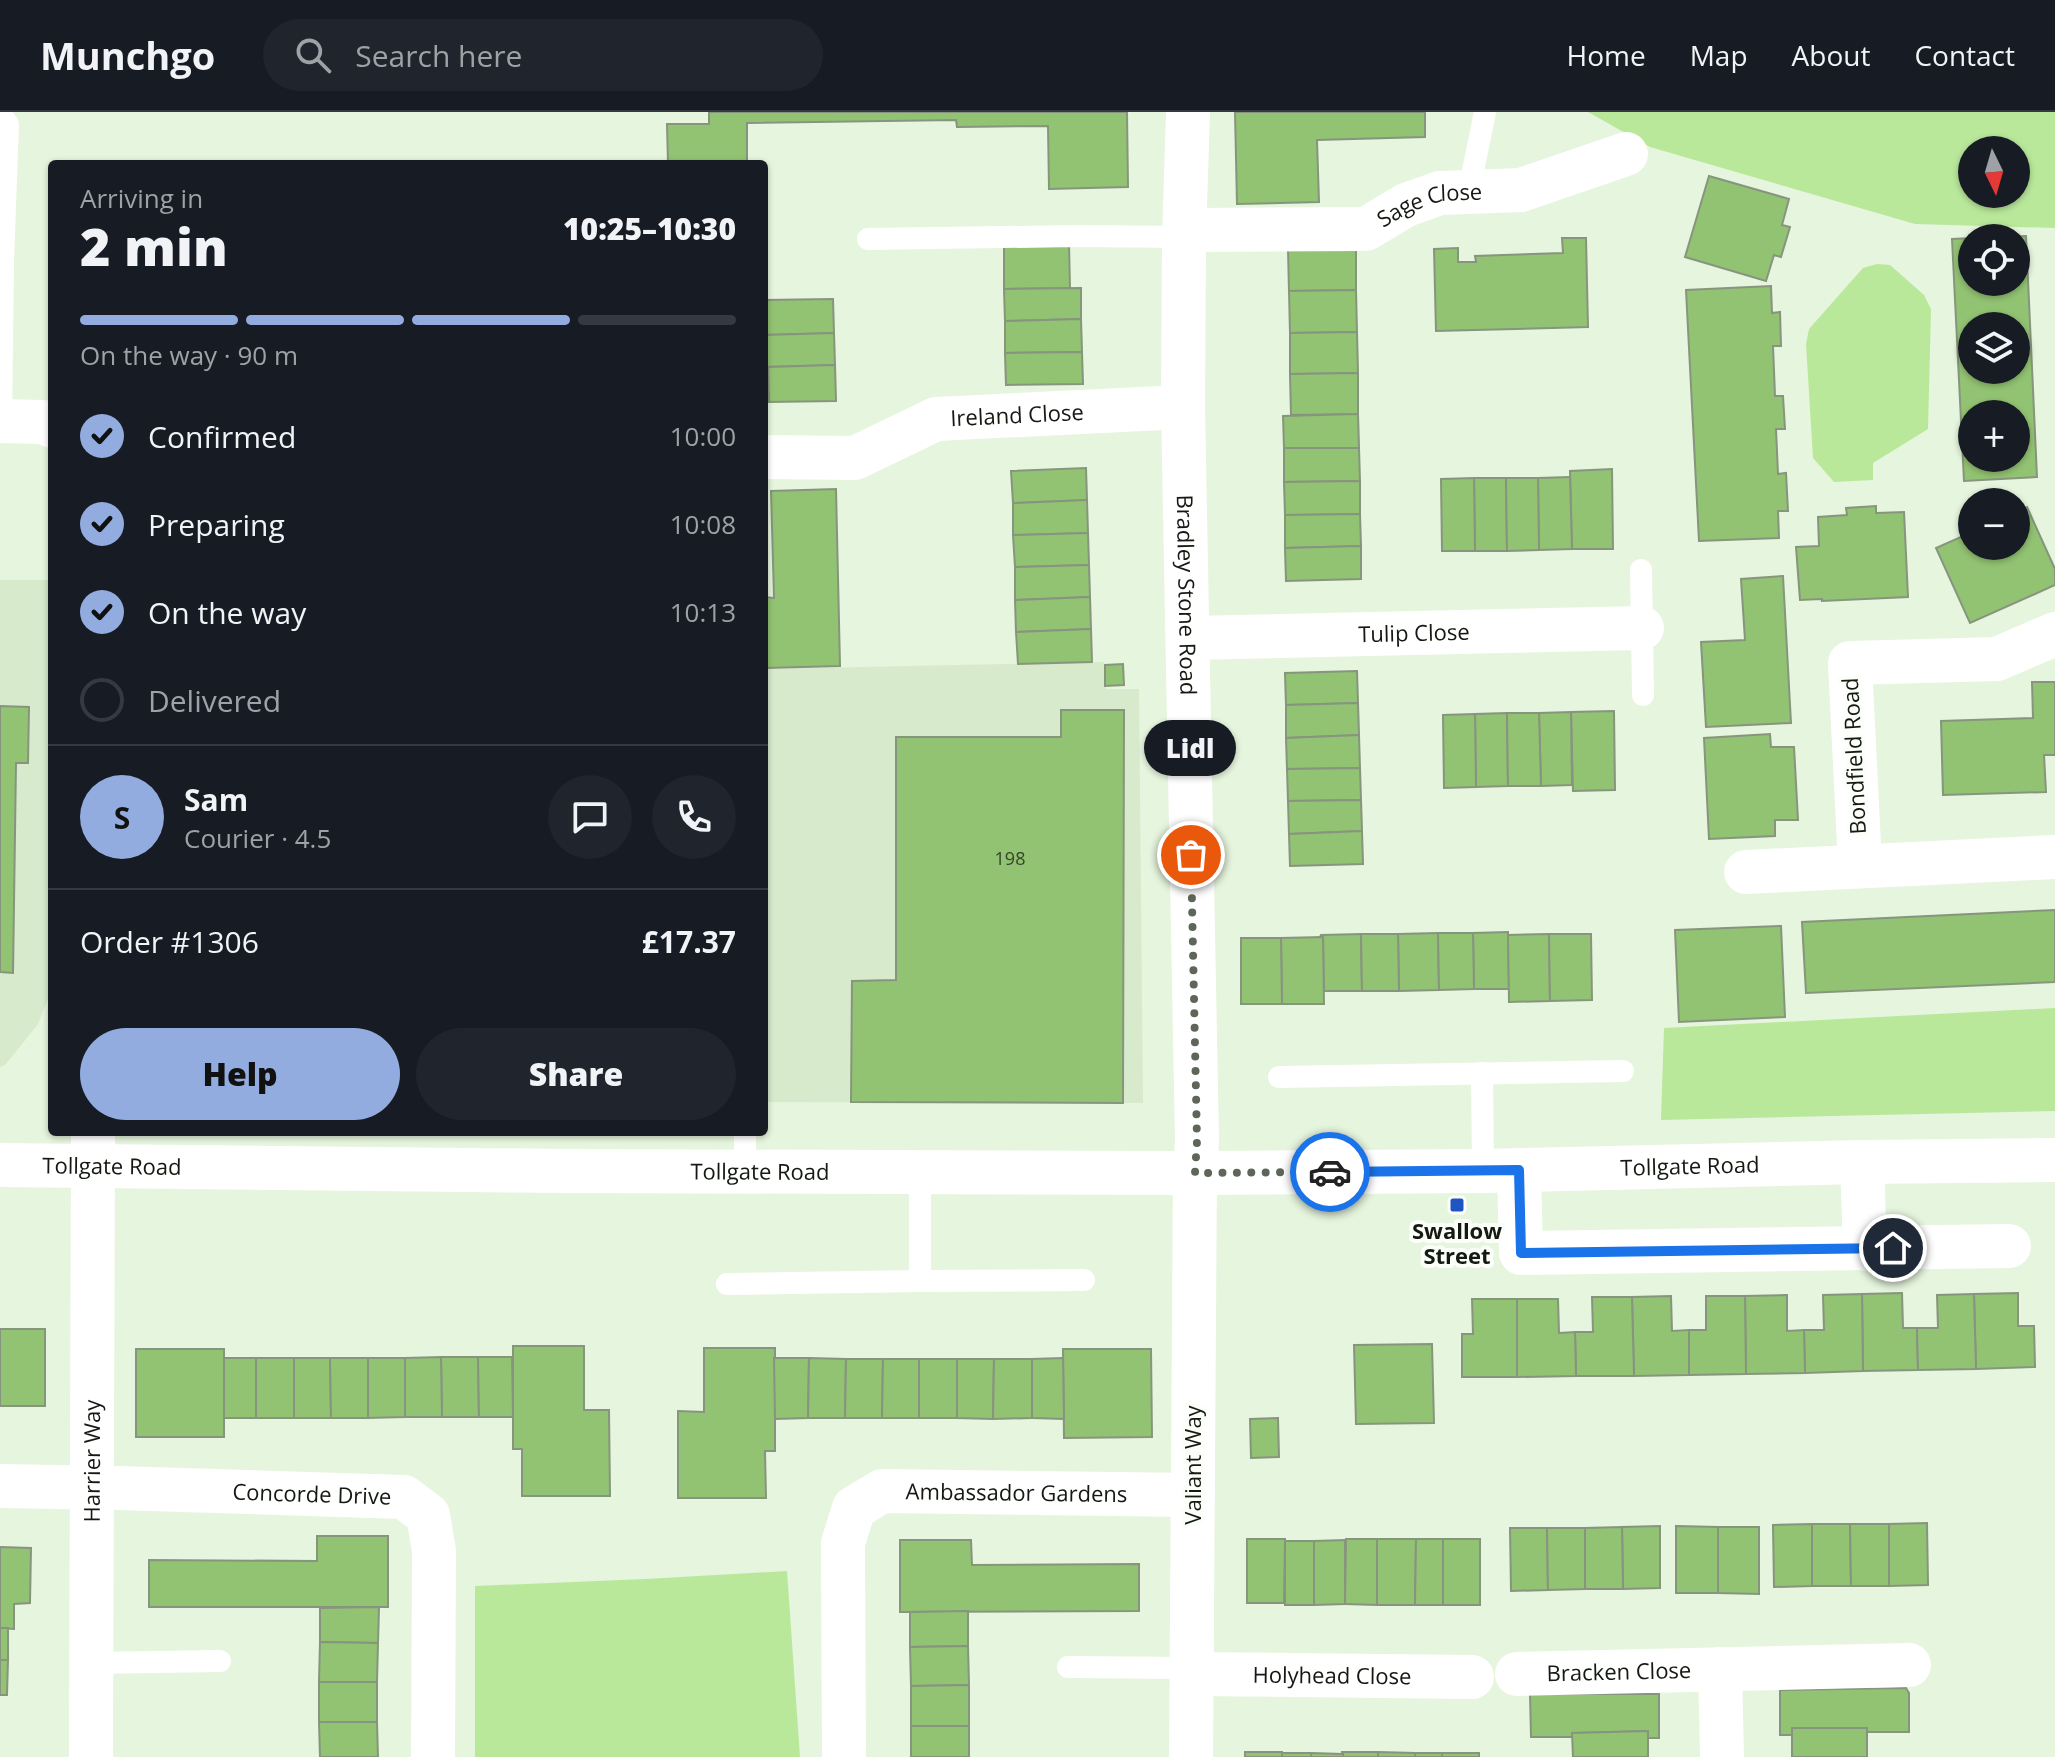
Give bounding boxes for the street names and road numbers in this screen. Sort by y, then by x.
street label: Sage Close [1371,175,1483,233]
street label: Ireland Close [950,396,1084,432]
street label: Bradley Stone Road [1171,494,1204,696]
street label: Tulip Close [1358,616,1470,648]
street label: Bondfield Road [1834,677,1872,835]
street label: Tollgate Road [1620,1148,1760,1182]
street label: Tollgate Road [42,1149,182,1181]
street label: Tollgate Road [690,1155,830,1186]
street label: Harrier Way [76,1399,106,1522]
street label: Valiant Way [1177,1404,1207,1525]
street label: Ambassador Gardens [906,1475,1128,1508]
street label: Concorde Drive [232,1476,392,1511]
street label: Bracken Close [1546,1654,1692,1687]
street label: Holyhead Close [1252,1659,1412,1690]

